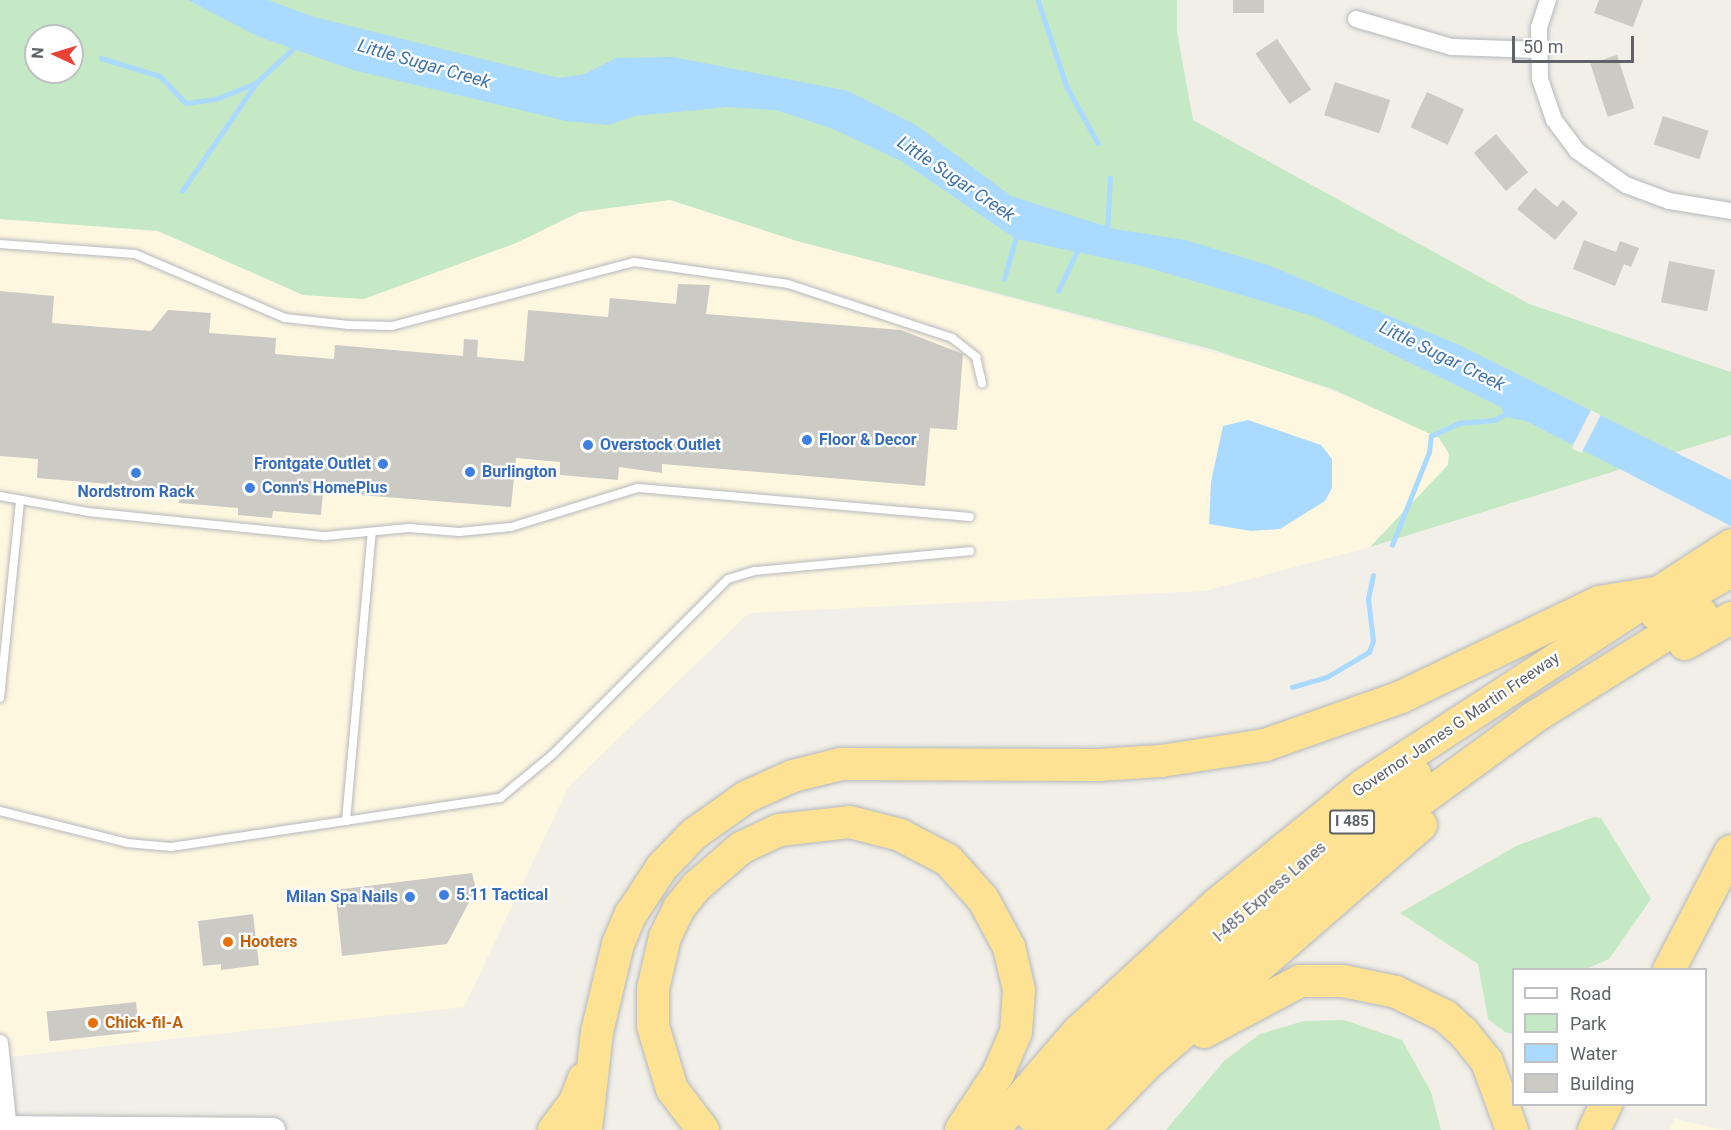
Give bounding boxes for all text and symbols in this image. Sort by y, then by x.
north arrow [24,24,84,84]
scale bar [1515,24,1636,62]
water label: Little Sugar Creek [355,35,493,93]
text: 50 m [1523,36,1563,57]
text: N [28,47,47,59]
water label: Little Sugar Creek [893,132,1019,226]
water label: Little Sugar Creek [1376,316,1508,396]
place label: Floor & Decor [819,430,917,450]
marker: Floor & Decor [800,433,814,447]
place label: Overstock Outlet [600,435,721,455]
marker: Overstock Outlet [581,438,595,452]
place label: Frontgate Outlet [254,454,371,474]
marker: Frontgate Outlet [376,457,390,471]
place label: Burlington [482,462,557,482]
marker: Burlington [463,465,477,479]
marker: Nordstrom Rack [129,466,143,480]
place label: Conn's HomePlus [262,478,387,498]
marker: Conn's HomePlus [243,481,257,495]
place label: Nordstrom Rack [78,482,194,502]
street label: Governor James G Martin Freeway [1349,648,1563,802]
road number: I 485 [1328,810,1376,834]
street label: I-485 Express Lanes [1210,838,1330,946]
place label: 5.11 Tactical [456,885,549,905]
place label: Milan Spa Nails [286,887,398,907]
marker: 5.11 Tactical [437,888,451,902]
marker: Milan Spa Nails [403,890,417,904]
place label: Hooters [240,932,297,952]
marker: Hooters [221,935,235,949]
legend [1512,968,1707,1106]
text: Road [1570,983,1611,1004]
place label: Chick-fil-A [105,1013,183,1033]
text: Park [1570,1013,1606,1034]
marker: Chick-fil-A [86,1016,100,1030]
text: Water [1570,1043,1617,1064]
text: Building [1570,1073,1634,1094]

